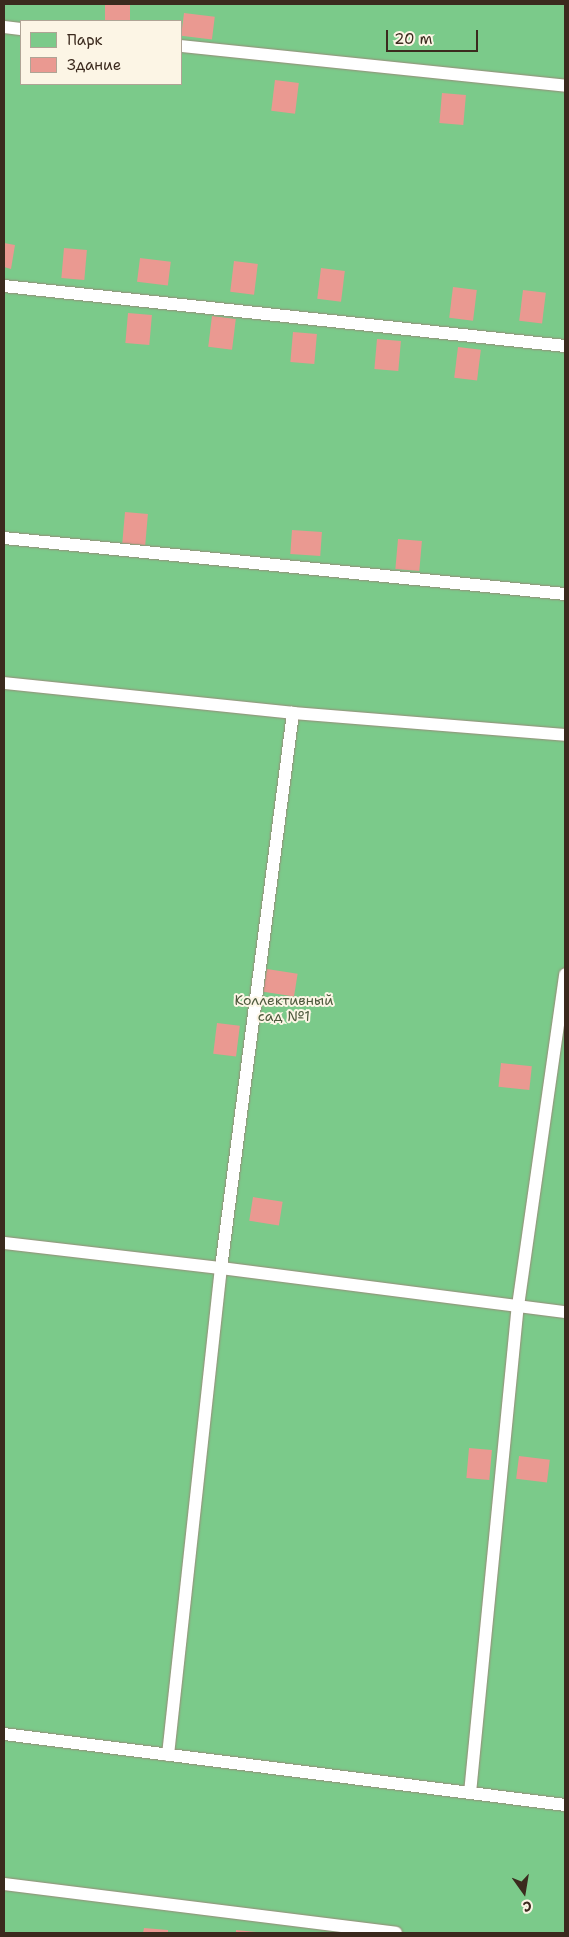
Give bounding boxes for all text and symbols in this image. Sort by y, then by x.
legend [20,20,182,85]
scale bar [389,20,482,52]
text: 20 m [394,29,433,49]
text: Парк [67,30,103,50]
text: Здание [67,55,121,75]
park label: Коллективный сад №1 [235,992,333,1024]
north arrow [499,1867,549,1917]
text: С [521,1897,534,1916]

